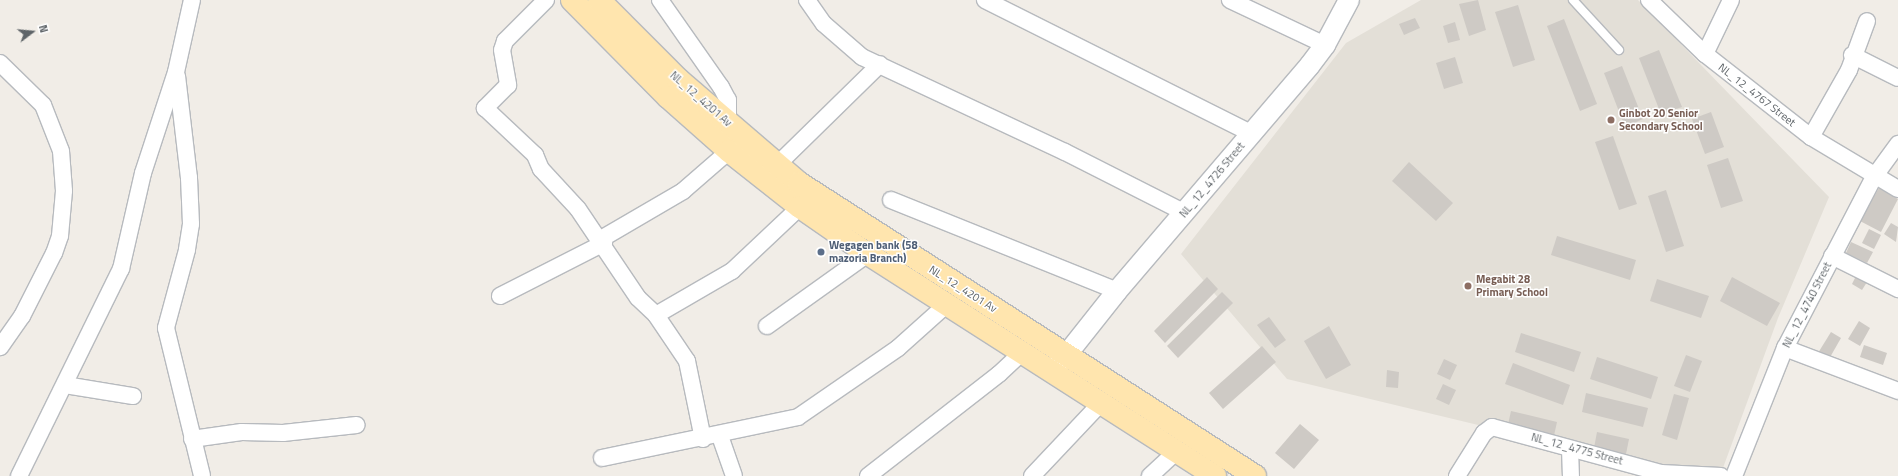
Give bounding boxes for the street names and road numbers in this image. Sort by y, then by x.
street label: NL_12_4767 Street [1716,61,1798,129]
street label: NL_12_4201 Av [667,69,735,129]
street label: NL_12_4726 Street [1177,140,1247,220]
street label: NL_12_4740 Street [1780,260,1834,350]
street label: NL_12_4201 Av [927,263,999,315]
street label: NL_12_4775 Street [1530,430,1624,468]

